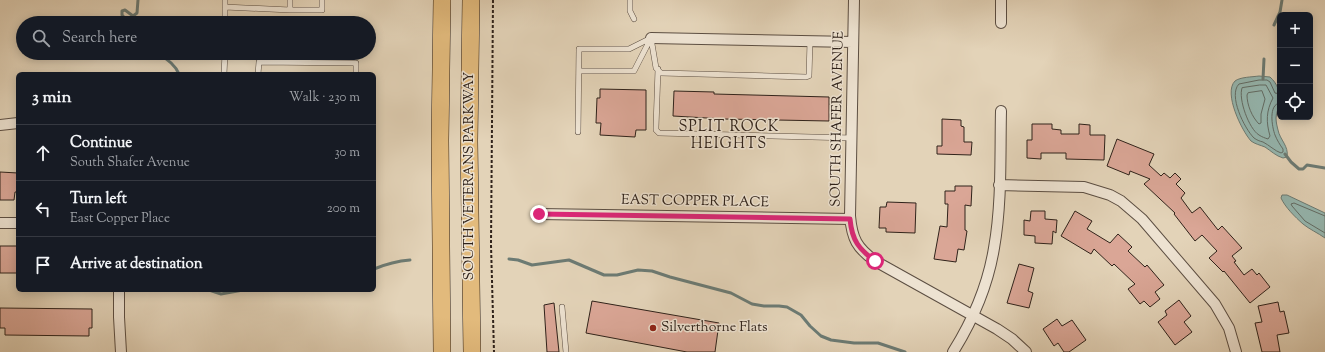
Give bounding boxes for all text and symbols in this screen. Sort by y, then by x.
map controls [1277,12,1313,120]
button: + [1277,12,1313,48]
search box [16,16,376,60]
icon: search [30,27,52,49]
text: Search here [62,28,137,49]
street label: SOUTH SHAFER AVENUE [826,30,850,207]
button: − [1277,48,1313,84]
street label: SOUTH VETERANS PARKWAY [460,72,480,280]
button: locate [1277,84,1313,120]
text: 3 min [32,86,71,110]
text: Walk · 230 m [289,89,360,107]
district label: SPLIT ROCK HEIGHTS [678,117,780,155]
text: Continue [70,133,132,154]
icon: ahead [32,142,54,164]
text: 30 m [334,144,360,162]
text: South Shafer Avenue [70,154,190,172]
text: Turn left [70,189,127,210]
street label: EAST COPPER PLACE [621,191,770,213]
icon: left [32,198,54,220]
text: 200 m [327,200,360,218]
route end [530,205,548,223]
text: East Copper Place [70,210,170,228]
route start [866,252,884,270]
icon: arrive [32,254,54,276]
text: Arrive at destination [70,254,203,275]
place label: Silverthorne Flats [661,318,767,338]
marker: Silverthorne Flats [648,323,658,333]

